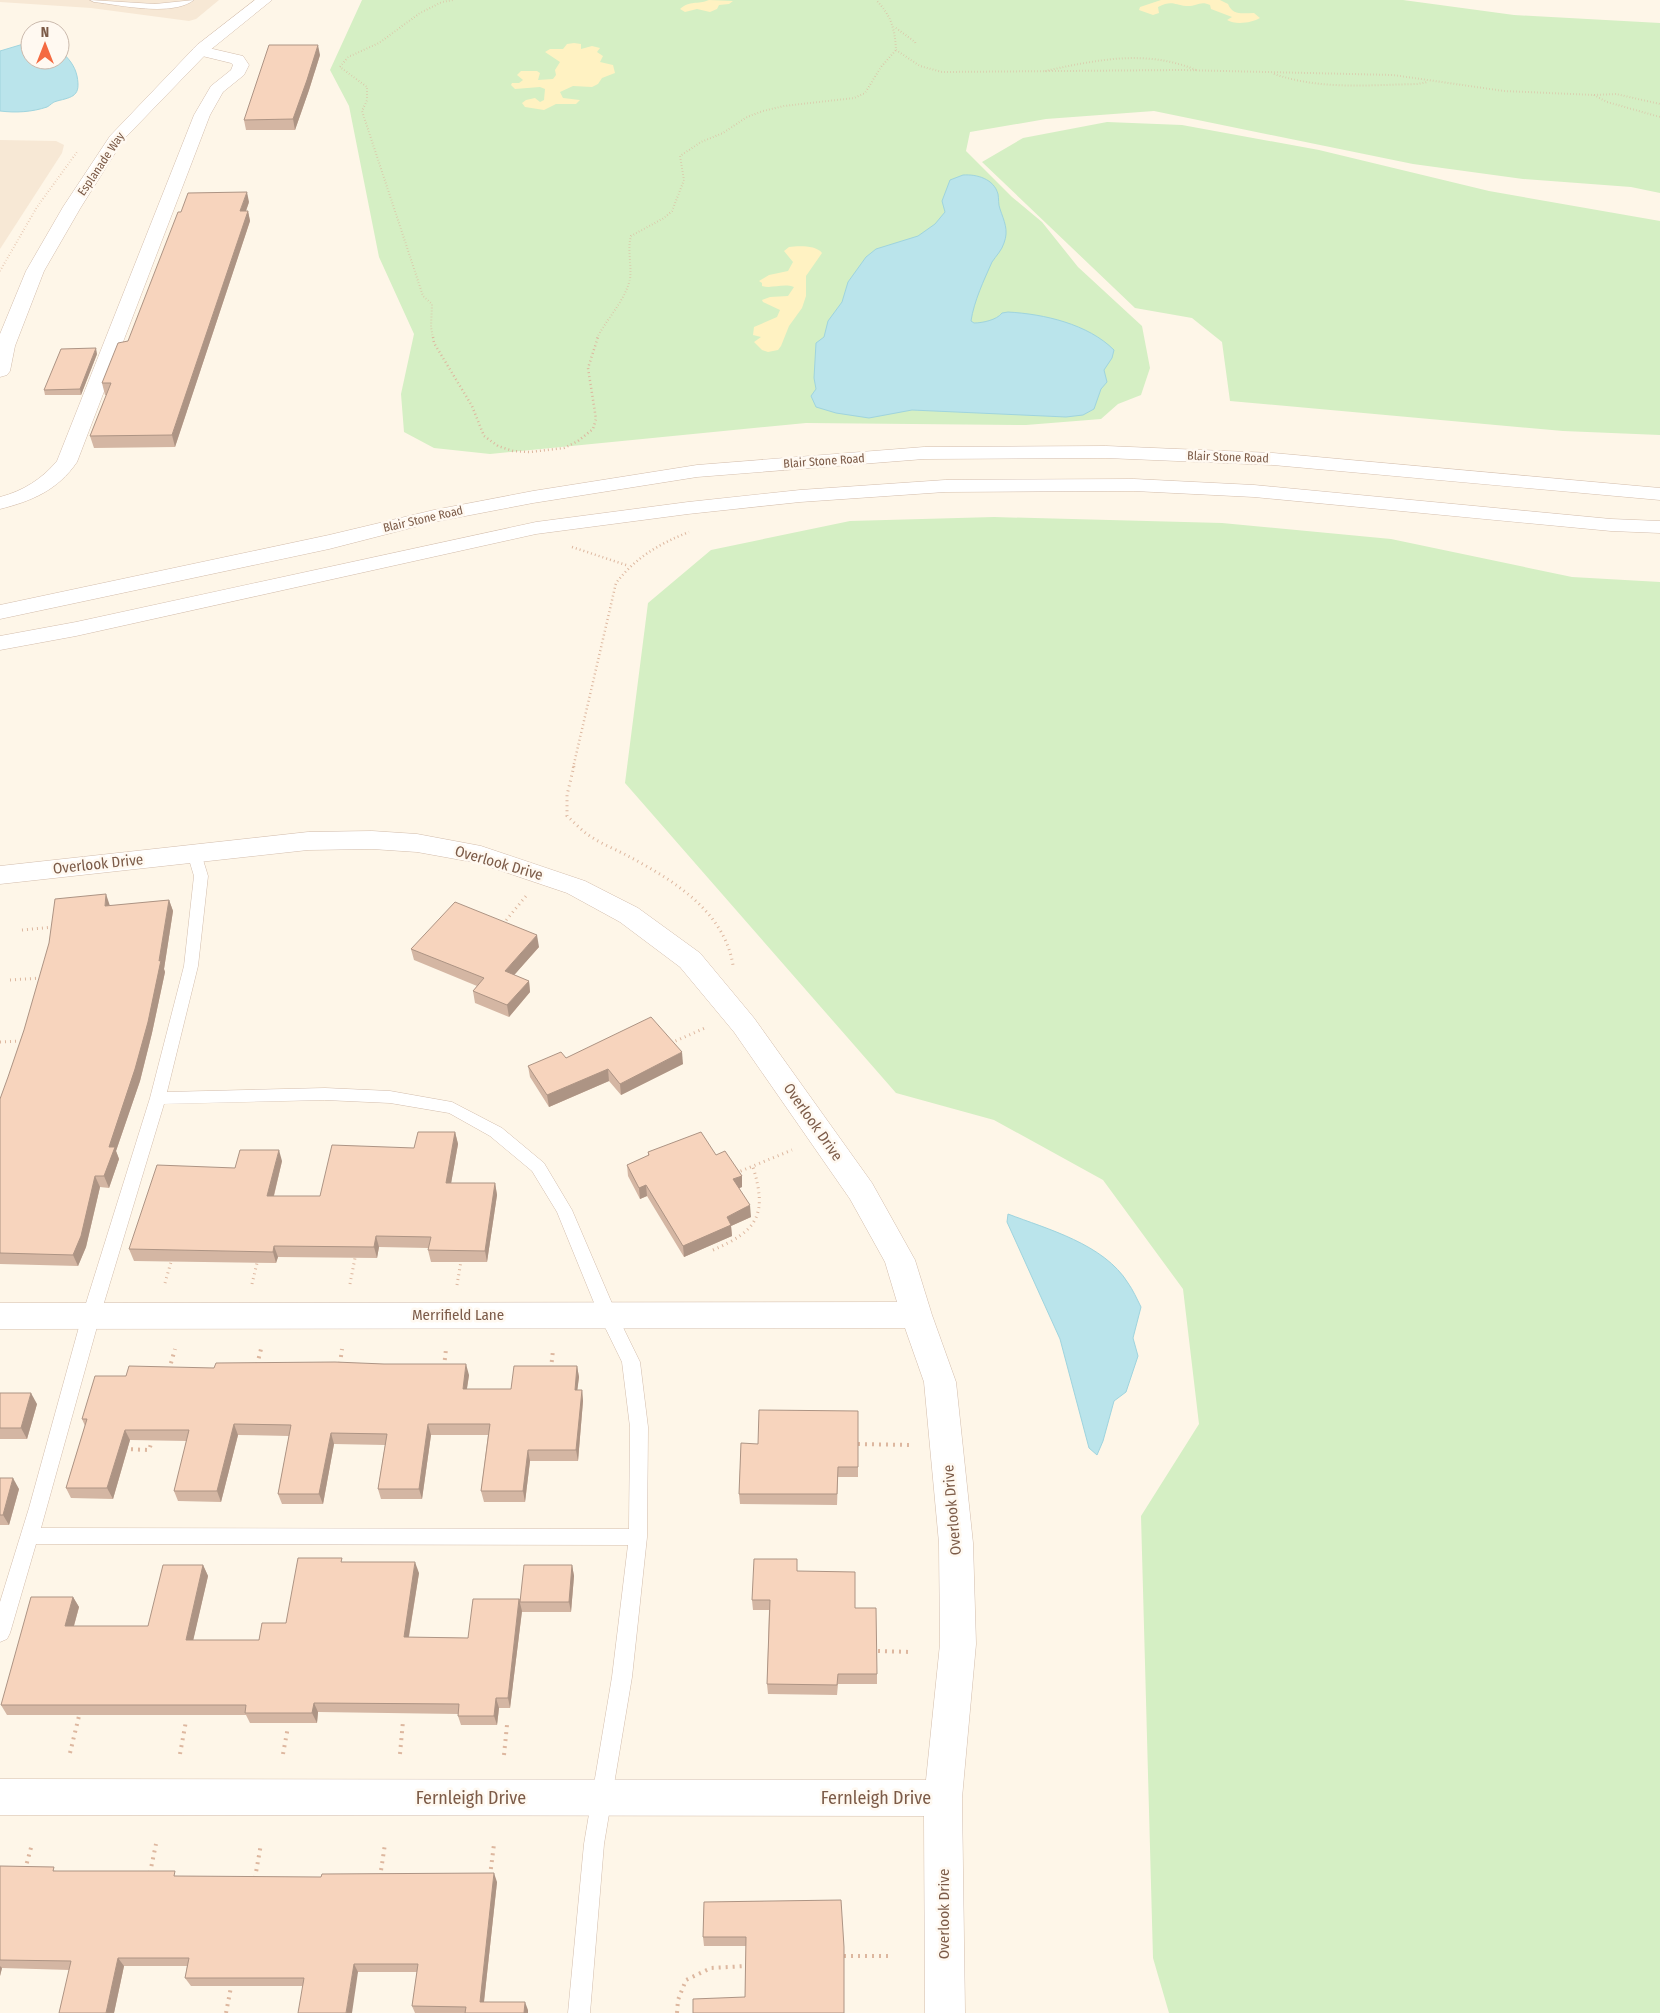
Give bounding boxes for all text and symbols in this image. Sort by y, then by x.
north arrow [20,20,70,70]
text: N [41,24,49,41]
street label: Esplanade Way [75,129,128,198]
street label: Blair Stone Road [1187,449,1269,465]
street label: Blair Stone Road [783,451,865,471]
street label: Blair Stone Road [382,503,464,535]
street label: Overlook Drive [453,842,545,884]
street label: Overlook Drive [52,850,144,878]
street label: Overlook Drive [780,1080,846,1164]
street label: Merrifield Lane [412,1306,504,1324]
street label: Overlook Drive [939,1464,965,1556]
street label: Fernleigh Drive [416,1787,526,1809]
street label: Fernleigh Drive [821,1787,931,1809]
street label: Overlook Drive [935,1869,953,1959]

